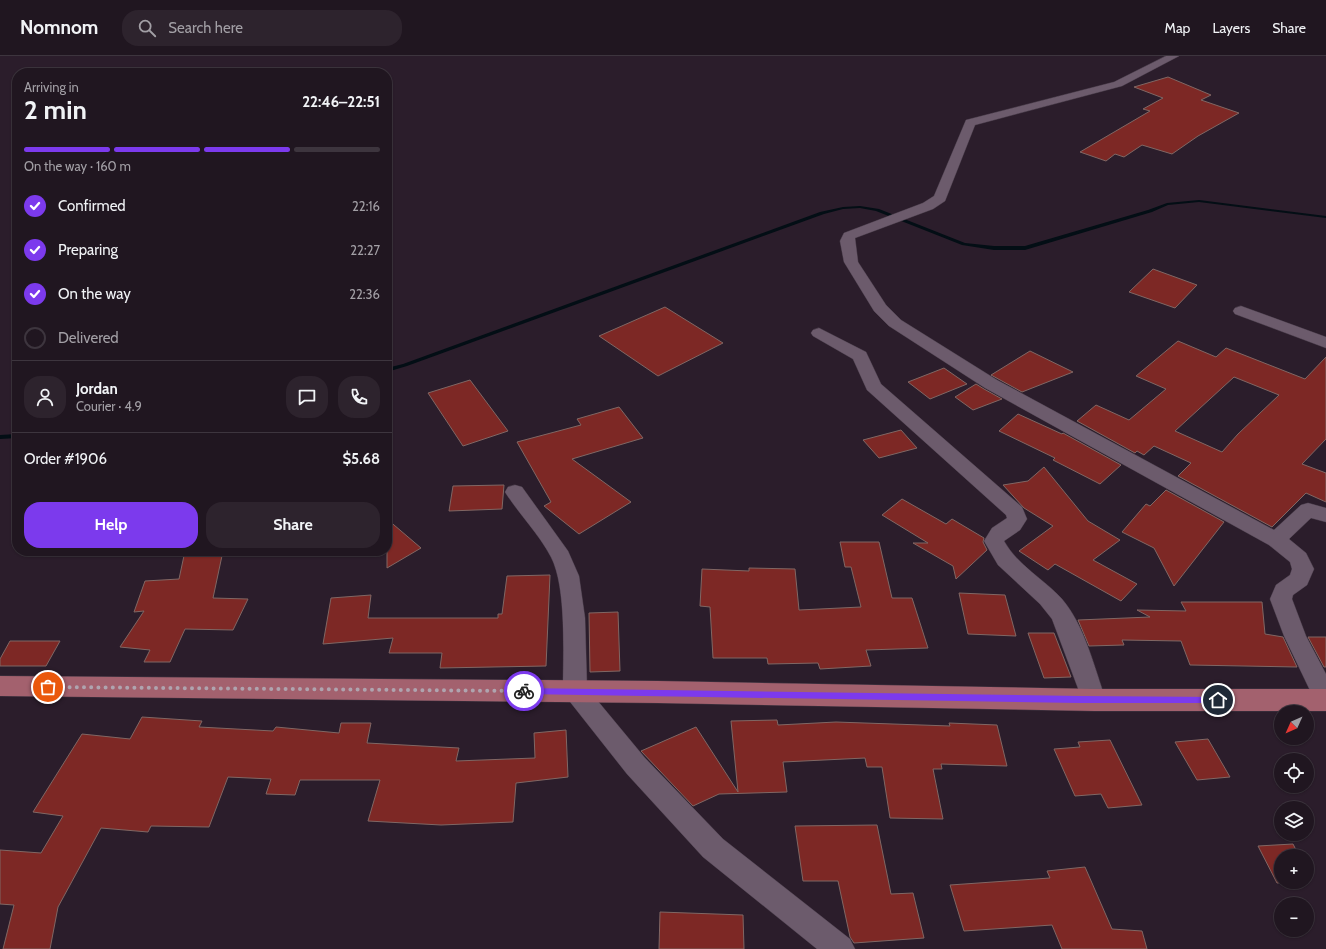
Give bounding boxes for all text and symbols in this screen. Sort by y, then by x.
search box [122,10,402,46]
text: Nomnom [20,16,98,39]
icon: search [136,17,158,39]
text: Search here [168,19,243,37]
text: Map [1165,19,1190,37]
text: Layers [1212,19,1250,37]
text: Share [1272,19,1306,37]
text: Arriving in [24,79,79,95]
text: 22:46–22:51 [302,93,380,111]
text: 2 min [24,94,87,126]
text: On the way · 160 m [24,158,131,174]
icon: check [24,195,46,217]
text: Confirmed [58,197,126,215]
text: 22:16 [352,198,380,214]
icon: check [24,239,46,261]
text: Preparing [58,241,118,259]
text: 22:27 [350,242,380,258]
icon: check [24,283,46,305]
text: On the way [58,285,131,303]
text: 22:36 [349,286,380,302]
text: Delivered [58,329,119,347]
button: person [24,376,66,418]
button: chat [286,376,328,418]
button: phone [338,376,380,418]
text: Jordan [76,380,118,398]
text: Courier · 4.9 [76,398,142,414]
text: Order #1906 [24,450,107,468]
text: $5.68 [342,450,380,468]
button: Help [24,502,198,548]
button: Share [206,502,380,548]
pin [31,670,65,704]
courier [504,671,544,711]
icon: bag [37,676,59,698]
icon: bike [513,680,535,702]
pin [1201,683,1235,717]
icon: home [1207,689,1229,711]
north arrow [1274,705,1314,745]
map controls [1274,705,1314,937]
button: locate [1274,753,1314,793]
button: layers [1274,801,1314,841]
button: + [1274,849,1314,889]
button: − [1274,897,1314,937]

